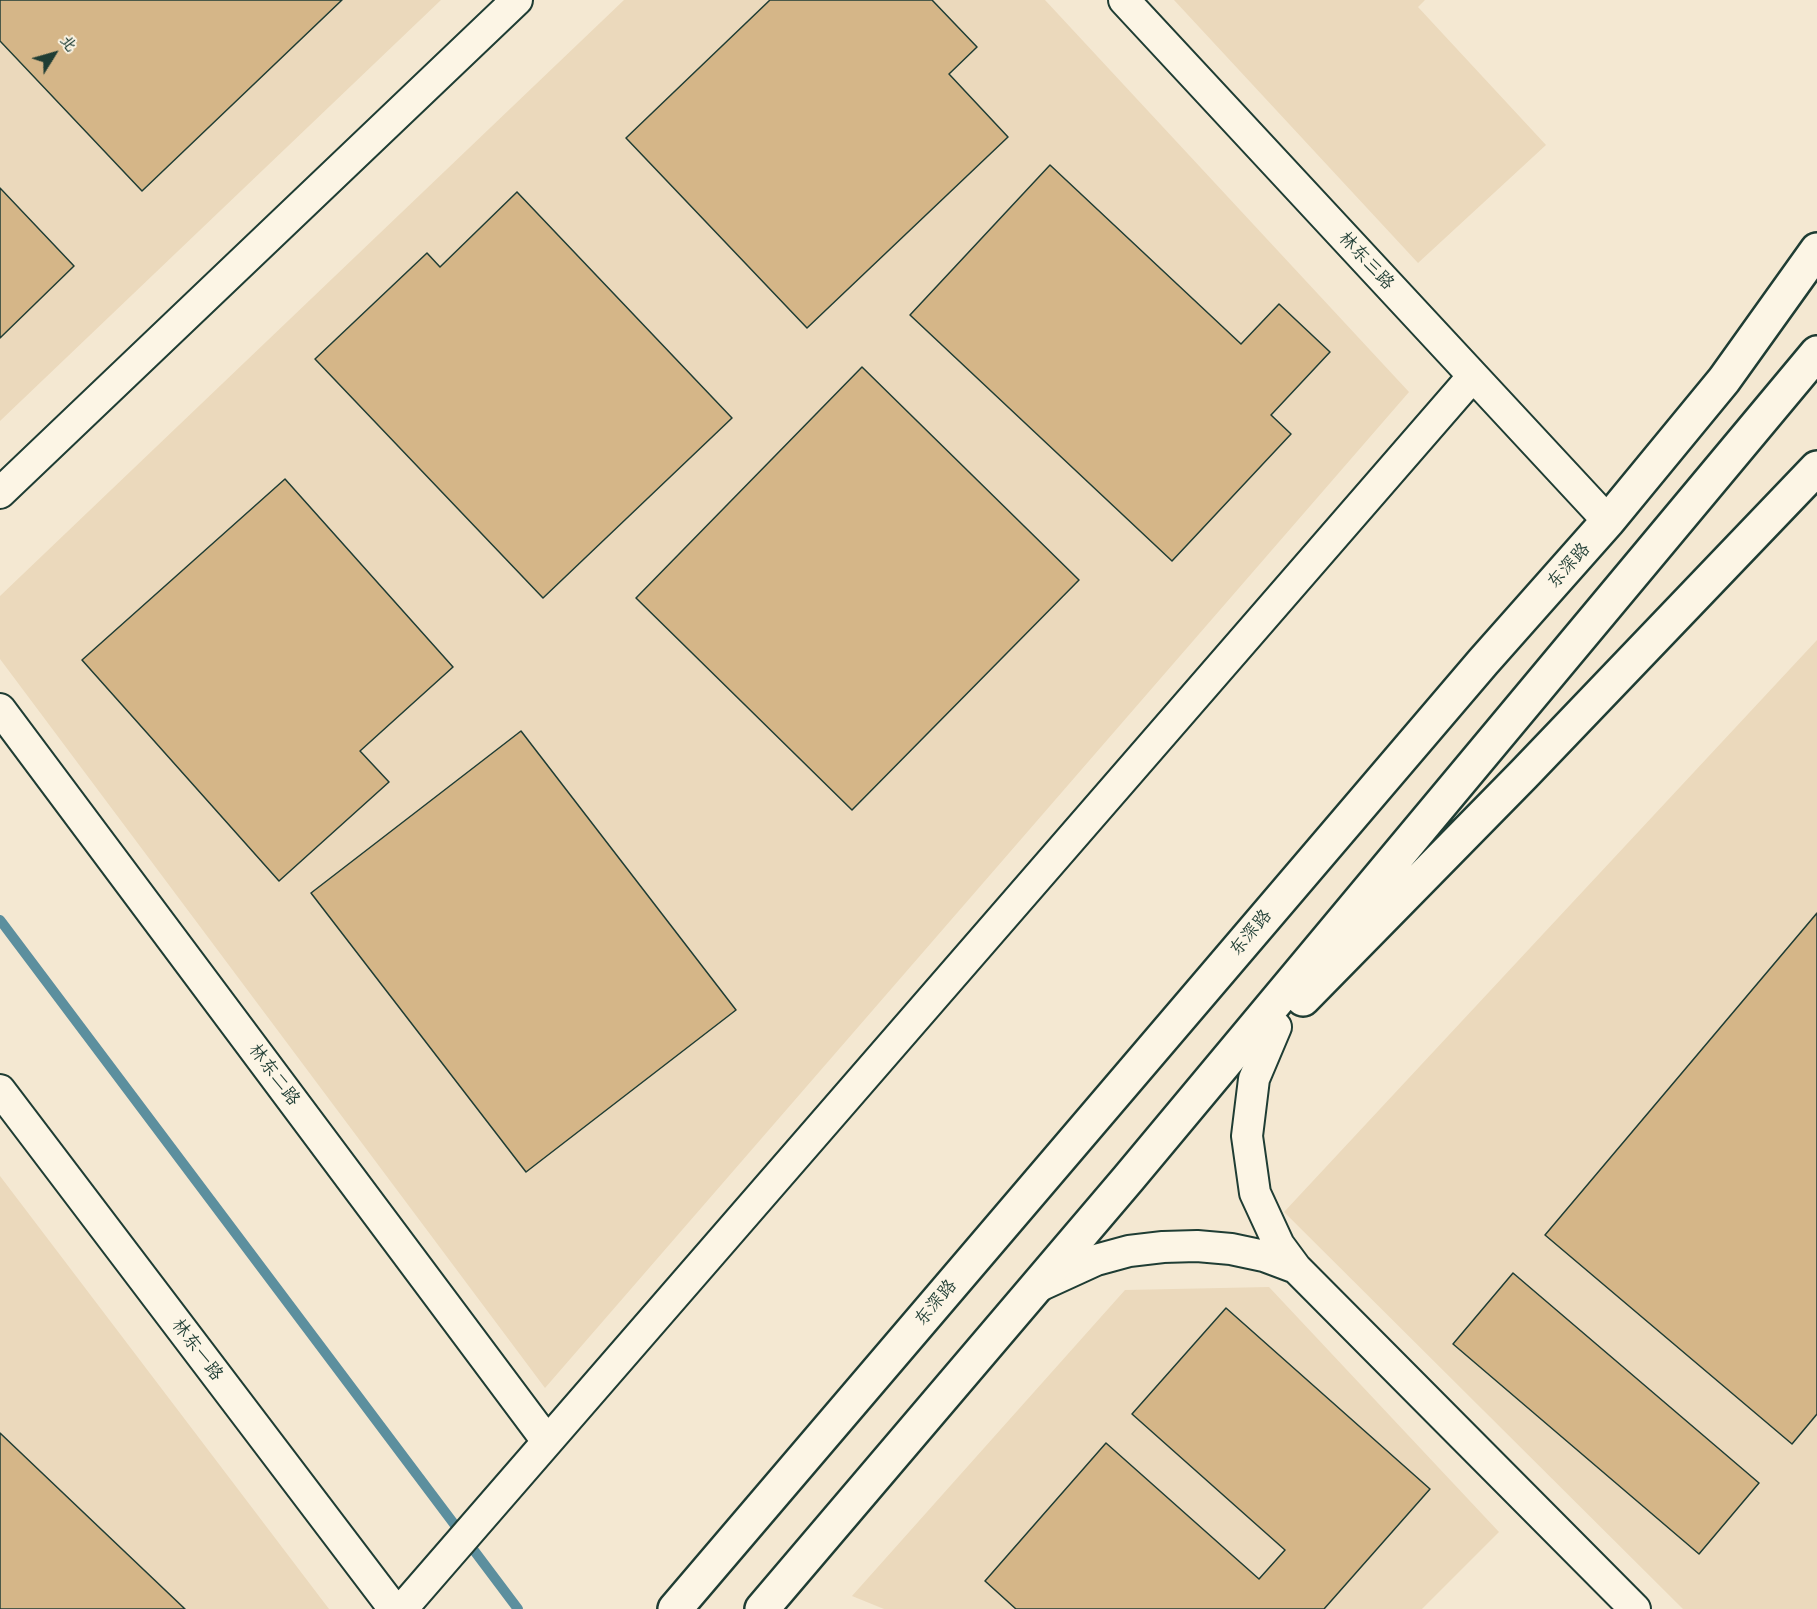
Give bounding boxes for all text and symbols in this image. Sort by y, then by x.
north arrow [24,24,84,84]
text: 北 [56,30,82,56]
street label: 林东三路 [1334,227,1398,295]
street label: 东深路 [1543,539,1595,593]
street label: 东深路 [1225,905,1277,961]
street label: 林东二路 [244,1040,304,1110]
street label: 东深路 [910,1275,962,1331]
street label: 林东一路 [167,1315,227,1385]

